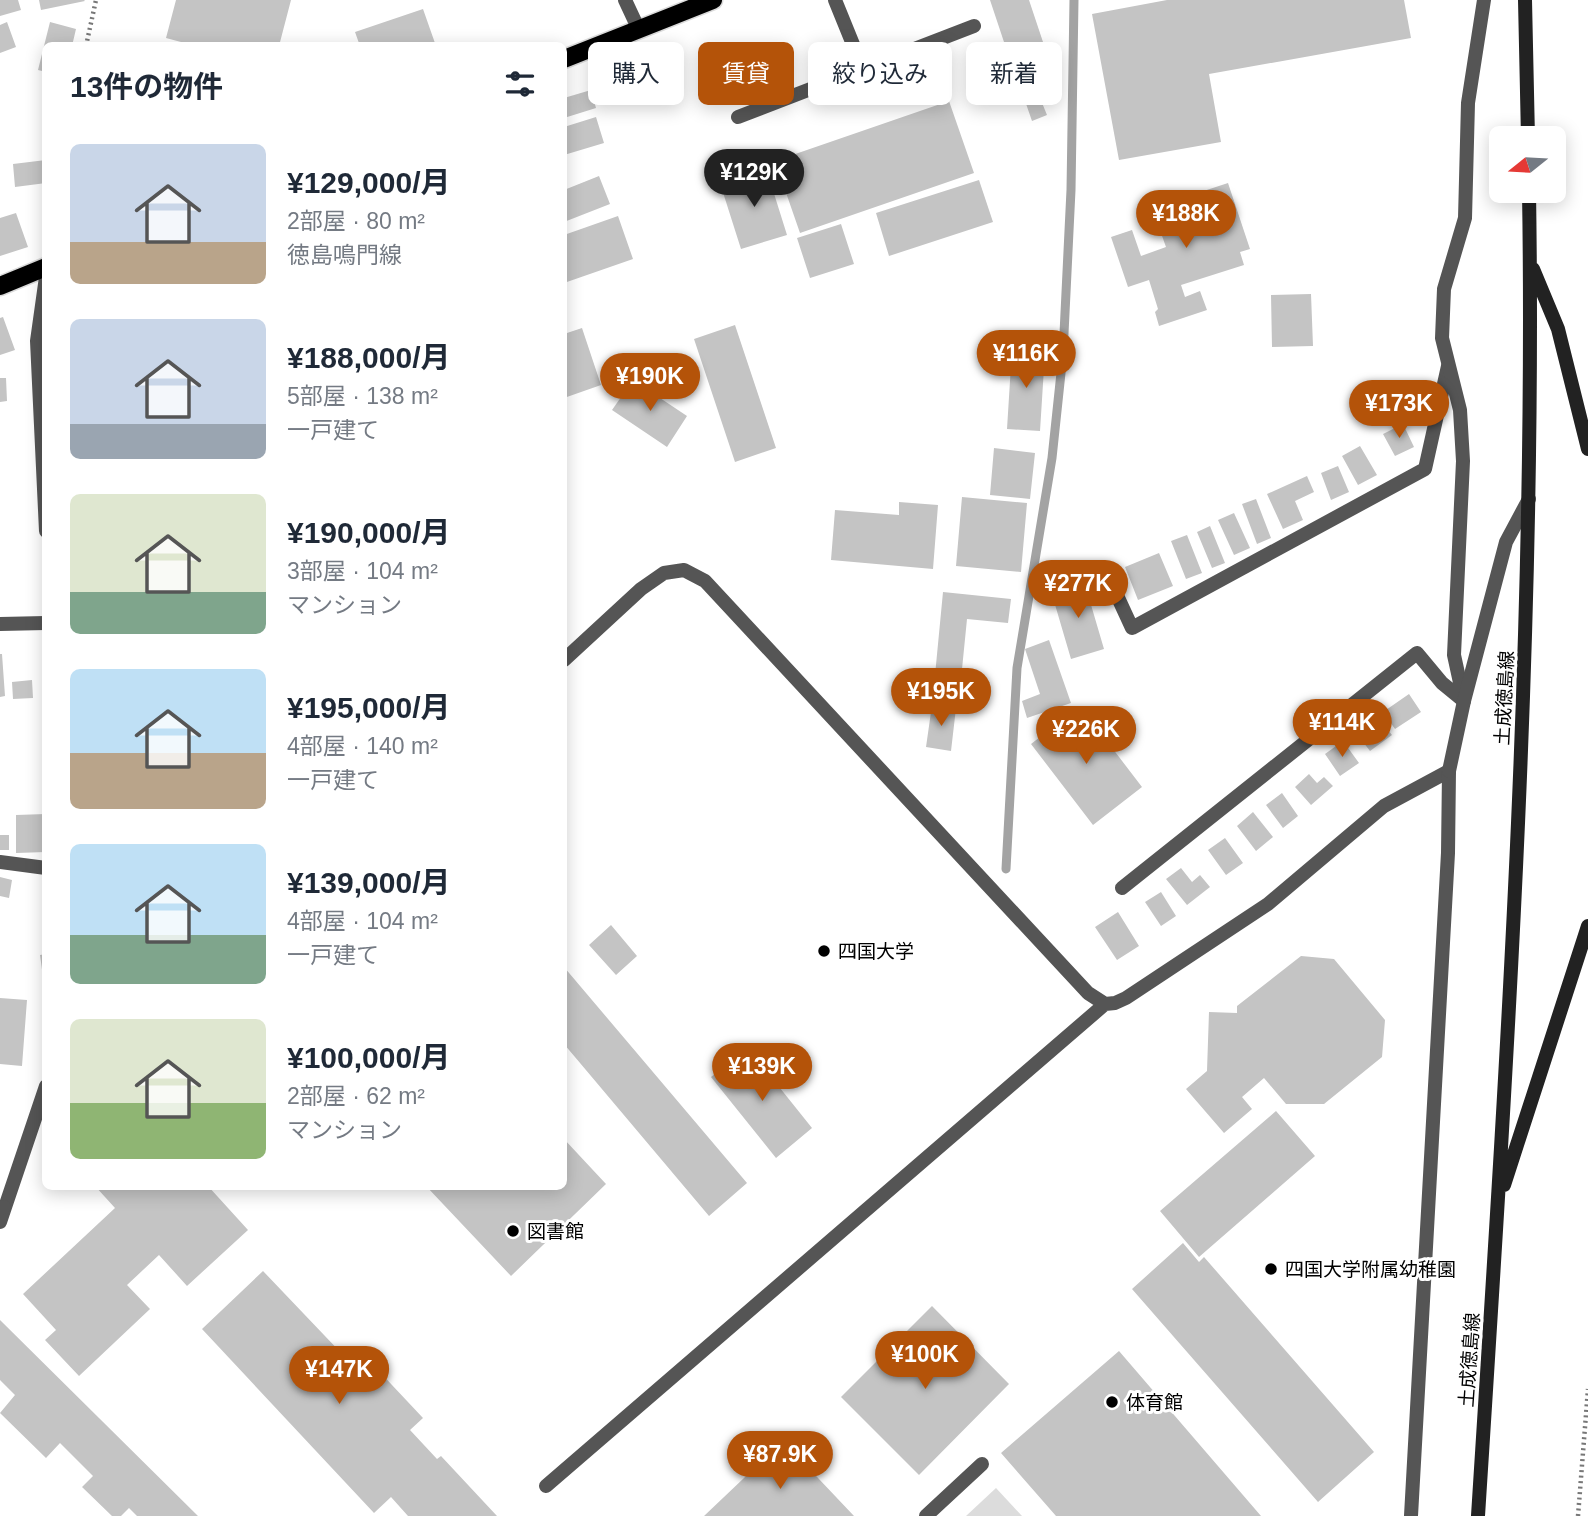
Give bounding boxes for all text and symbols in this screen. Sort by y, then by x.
chip: 購入 [588,42,684,105]
chip: 賃貸 [698,42,794,105]
chip: 絞り込み [808,42,952,105]
chip: 新着 [966,42,1062,105]
icon: filters [501,65,539,103]
text: 13件の物件 [70,70,223,103]
north arrow [1489,126,1566,203]
map controls [1489,126,1566,203]
pin: ¥129K [705,150,803,209]
text: ¥129K [720,159,788,185]
text: ¥129,000/月 [287,166,450,199]
icon: home [126,172,210,256]
pin: ¥188K [1137,190,1235,250]
text: ¥188K [1152,200,1220,226]
text: 2部屋 · 80 m² [287,208,425,234]
text: 徳島鳴門線 [287,242,402,268]
pin: ¥116K [977,330,1075,390]
text: ¥116K [993,340,1059,366]
text: ¥188,000/月 [287,341,450,374]
icon: home [126,347,210,431]
pin: ¥190K [601,354,699,413]
text: ¥190K [616,363,684,389]
pin: ¥173K [1350,380,1448,440]
text: 5部屋 · 138 m² [287,383,438,409]
text: ¥173K [1365,390,1433,416]
text: 一戸建て [287,417,379,443]
text: ¥190,000/月 [287,516,450,549]
icon: home [126,522,210,606]
text: 3部屋 · 104 m² [287,558,438,584]
pin: ¥277K [1029,560,1127,620]
text: ¥277K [1044,570,1112,596]
text: マンション [287,592,402,618]
street label: 土成徳島線 [1492,650,1517,746]
pin: ¥195K [892,668,990,728]
text: ¥195K [907,678,975,704]
text: ¥195,000/月 [287,691,450,724]
icon: home [126,697,210,781]
pin: ¥114K [1293,700,1391,759]
pin: ¥226K [1037,706,1135,766]
text: ¥114K [1309,709,1375,735]
text: ¥226K [1052,716,1120,742]
text: 4部屋 · 140 m² [287,733,438,759]
text: 一戸建て [287,767,379,793]
text: ¥139,000/月 [287,866,450,899]
icon: home [126,872,210,956]
text: 4部屋 · 104 m² [287,908,438,934]
place label: 四国大学 [838,941,914,962]
text: 一戸建て [287,942,379,968]
marker: 四国大学 [816,943,832,959]
text: ¥100,000/月 [287,1041,450,1074]
pin: ¥139K [713,1044,811,1103]
icon: home [126,1047,210,1131]
text: ¥139K [728,1053,796,1079]
text: 2部屋 · 62 m² [287,1083,425,1109]
text: マンション [287,1117,402,1143]
place label: 図書館 [527,1221,584,1242]
marker: 図書館 [505,1223,521,1239]
place label: 四国大学附属幼稚園 [1285,1259,1456,1280]
marker: 四国大学附属幼稚園 [1263,1261,1279,1277]
street label: 土成徳島線 [1456,1312,1483,1408]
pin: ¥100K [876,1332,974,1391]
text: ¥100K [891,1341,959,1367]
pin: ¥147K [290,1346,388,1406]
text: ¥147K [305,1356,373,1382]
place label: 体育館 [1126,1392,1183,1413]
marker: 体育館 [1104,1394,1120,1410]
pin: ¥87.9K [723,1432,837,1491]
text: ¥87.9K [743,1441,817,1467]

